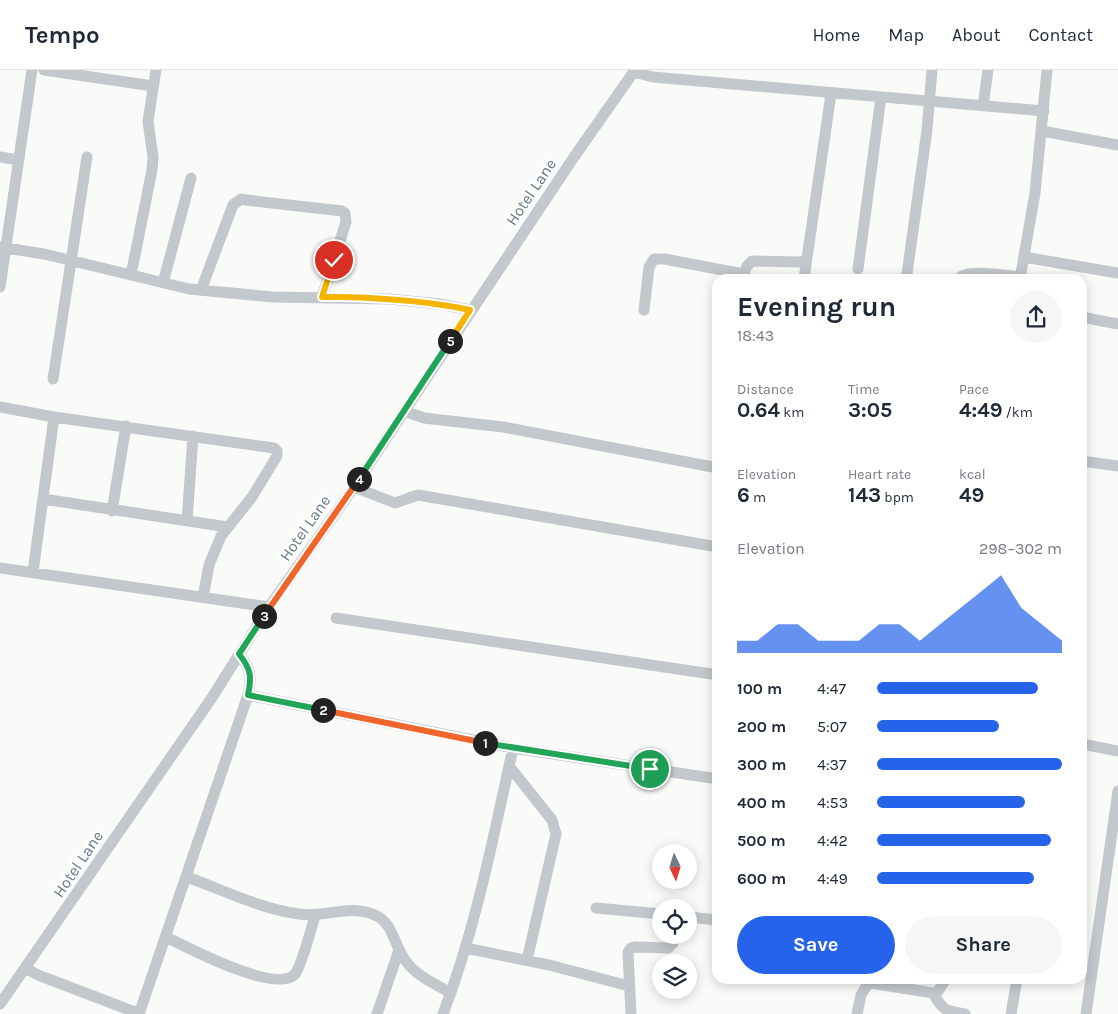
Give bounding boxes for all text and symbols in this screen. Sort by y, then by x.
text: Tempo [25,21,99,49]
text: Home [812,24,860,46]
text: Map [888,24,924,46]
text: About [952,24,1001,46]
text: Contact [1029,24,1093,46]
street label: Hotel Lane [502,155,560,229]
pin [313,239,355,281]
icon: check [320,246,348,274]
text: Evening run [737,290,896,323]
button: share [1010,291,1062,343]
text: 18:43 [737,326,774,345]
pin: 5 [438,328,462,354]
text: 5 [446,333,455,350]
text: Distance [737,381,794,398]
text: Time [848,381,879,398]
text: Pace [959,381,989,398]
text: 0.64 [737,398,780,422]
text: 3:05 [848,398,892,422]
text: 4:49 [959,398,1002,422]
text: km [780,404,804,421]
text: /km [1002,404,1033,421]
pin: 4 [346,466,372,492]
text: Elevation [737,466,796,483]
text: Heart rate [848,466,911,483]
text: kcal [959,466,986,483]
text: 4 [355,471,364,488]
text: 6 [737,483,750,507]
text: 143 [848,483,881,507]
text: 49 [959,483,984,507]
text: m [750,489,766,506]
text: bpm [881,489,914,506]
street label: Hotel Lane [275,491,335,565]
text: Elevation [737,539,805,558]
text: 298–302 m [979,539,1062,558]
pin: 3 [252,604,276,628]
text: 3 [260,608,269,625]
text: 100 m [737,679,782,698]
text: 4:47 [817,679,846,698]
pin: 2 [310,698,336,722]
text: 2 [319,702,328,719]
text: 200 m [737,717,786,736]
text: 5:07 [817,717,847,736]
pin: 1 [472,730,498,756]
text: 1 [483,735,488,752]
pin [629,748,671,790]
icon: arrive [636,755,664,783]
text: 300 m [737,755,786,774]
text: 4:37 [817,755,847,774]
text: 400 m [737,793,786,812]
text: 4:53 [817,793,848,812]
street label: Hotel Lane [49,827,107,901]
text: 500 m [737,831,786,850]
text: 4:42 [817,831,848,850]
north arrow [652,844,698,889]
map controls [652,844,697,999]
text: 600 m [737,869,786,888]
text: 4:49 [817,869,848,888]
button: locate [652,899,697,944]
button: Save [737,916,895,974]
button: Share [905,916,1062,974]
button: layers [652,954,697,999]

